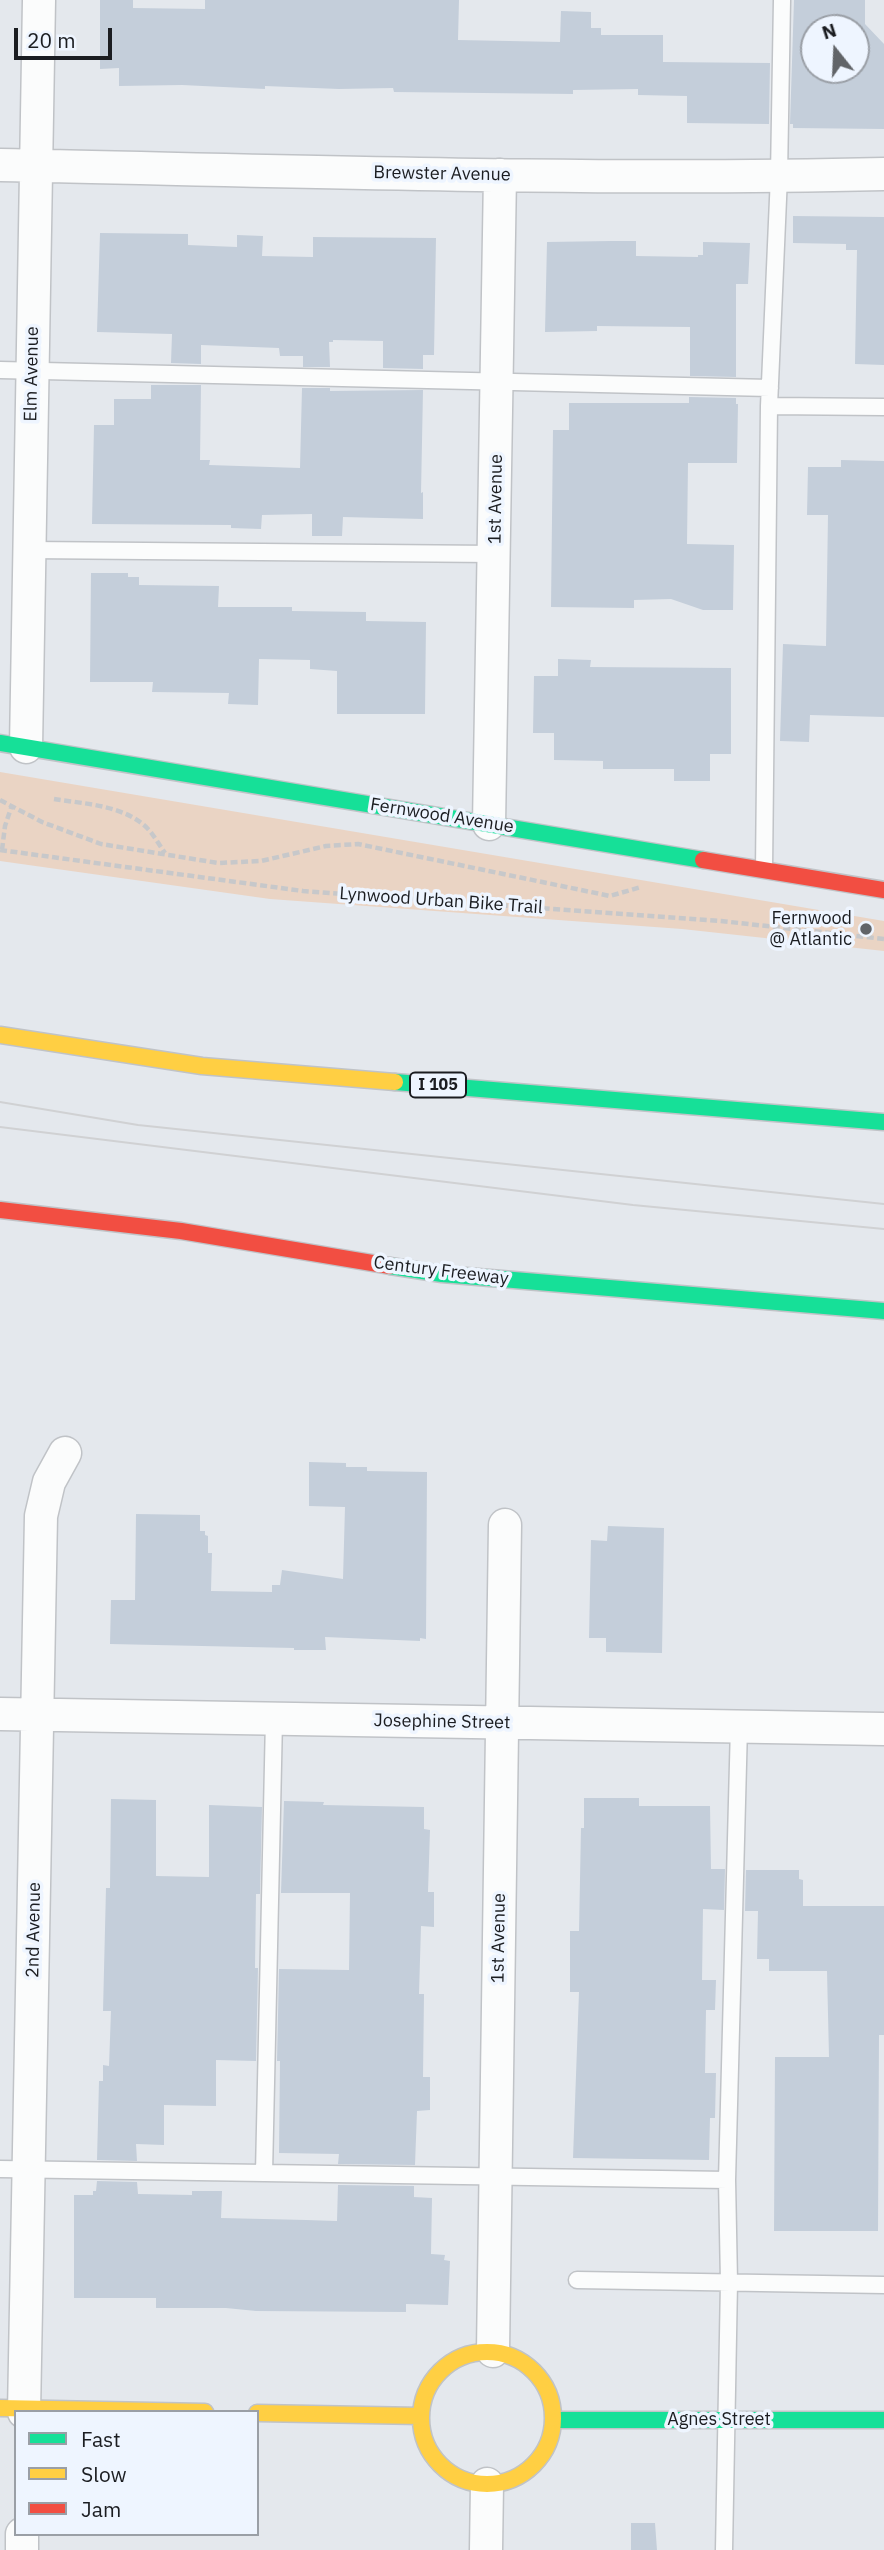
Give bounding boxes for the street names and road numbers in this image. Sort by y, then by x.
street label: Brewster Avenue [373,162,511,186]
street label: Elm Avenue [20,326,44,422]
street label: 1st Avenue [484,454,508,544]
street label: Fernwood Avenue [369,794,515,838]
street label: Lynwood Urban Bike Trail [339,883,543,919]
road number: I 105 [410,1072,466,1098]
street label: Century Freeway [372,1252,510,1290]
street label: Josephine Street [373,1710,511,1734]
street label: 2nd Avenue [22,1882,46,1978]
street label: 1st Avenue [487,1893,511,1983]
street label: Agnes Street [667,2409,771,2431]

